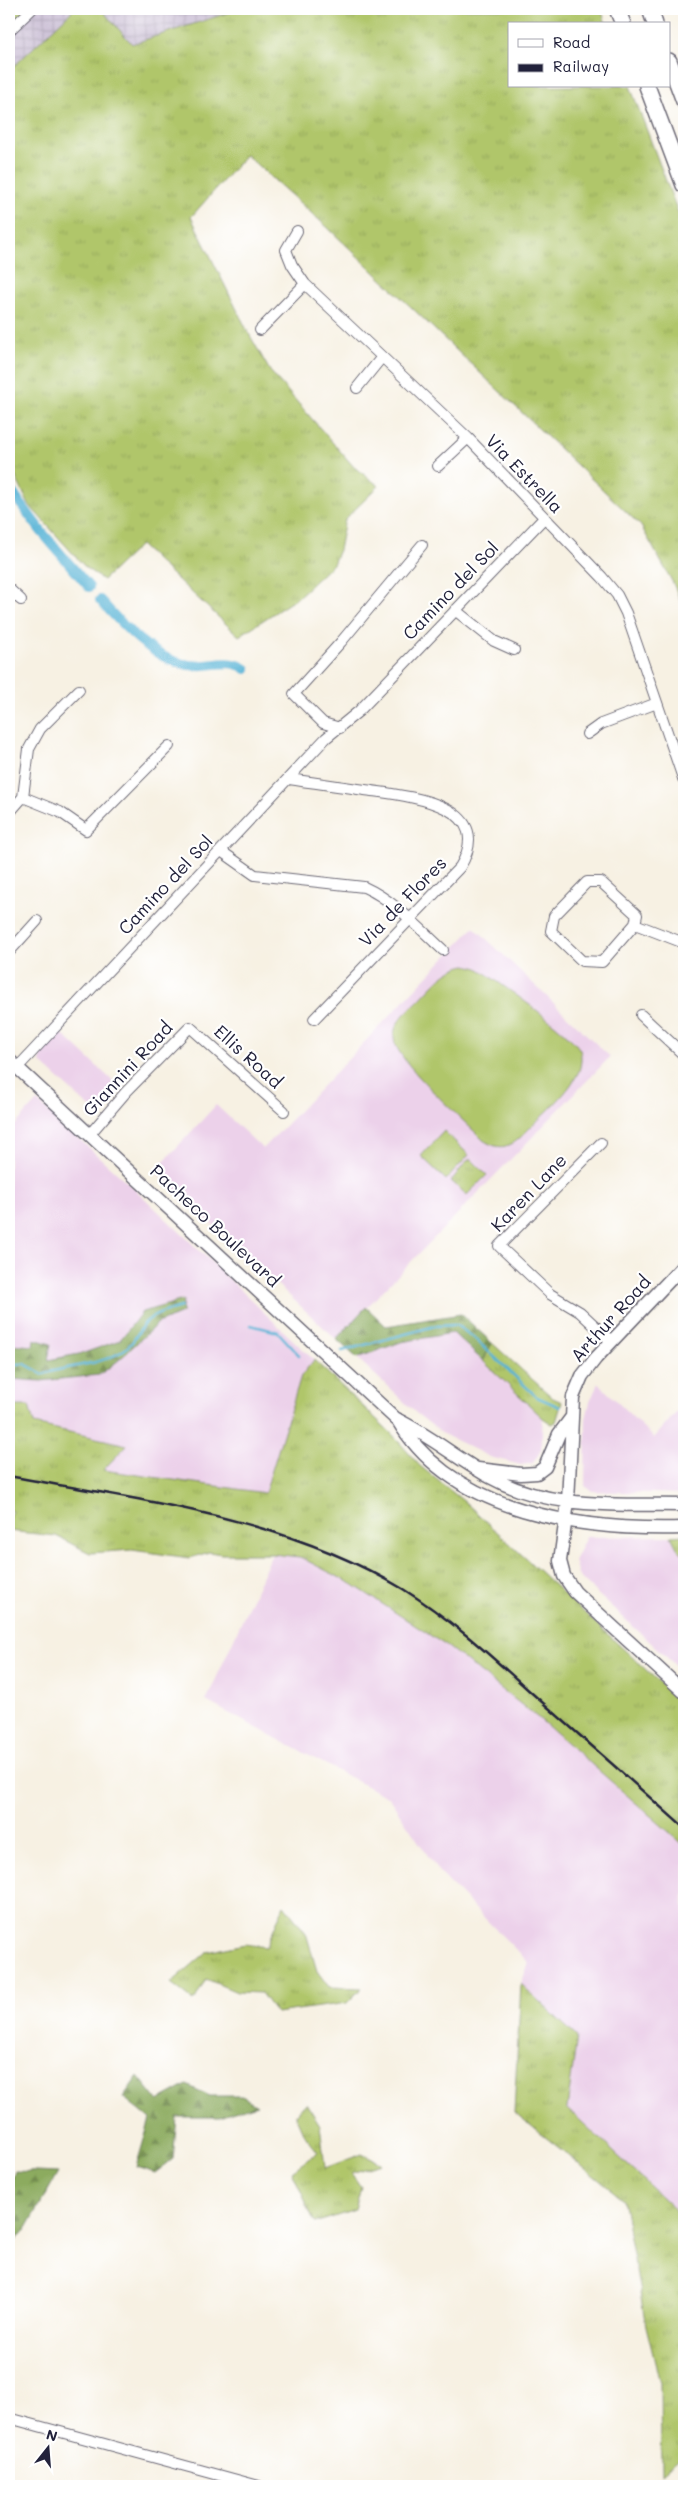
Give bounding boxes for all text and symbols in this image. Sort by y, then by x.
legend [508,22,670,88]
text: Road [553,32,590,52]
text: Railway [553,56,609,76]
street label: Via Estrella [481,428,569,518]
street label: Camino del Sol [397,536,504,645]
street label: Camino del Sol [113,829,218,939]
street label: Via de Flores [353,851,451,952]
street label: Giannini Road [77,1016,178,1121]
street label: Ellis Road [209,1019,288,1093]
street label: Karen Lane [485,1148,572,1237]
street label: Pacheco Boulevard [145,1159,286,1292]
street label: Arthur Road [565,1270,656,1367]
north arrow [22,2422,72,2472]
text: N [44,2424,60,2446]

